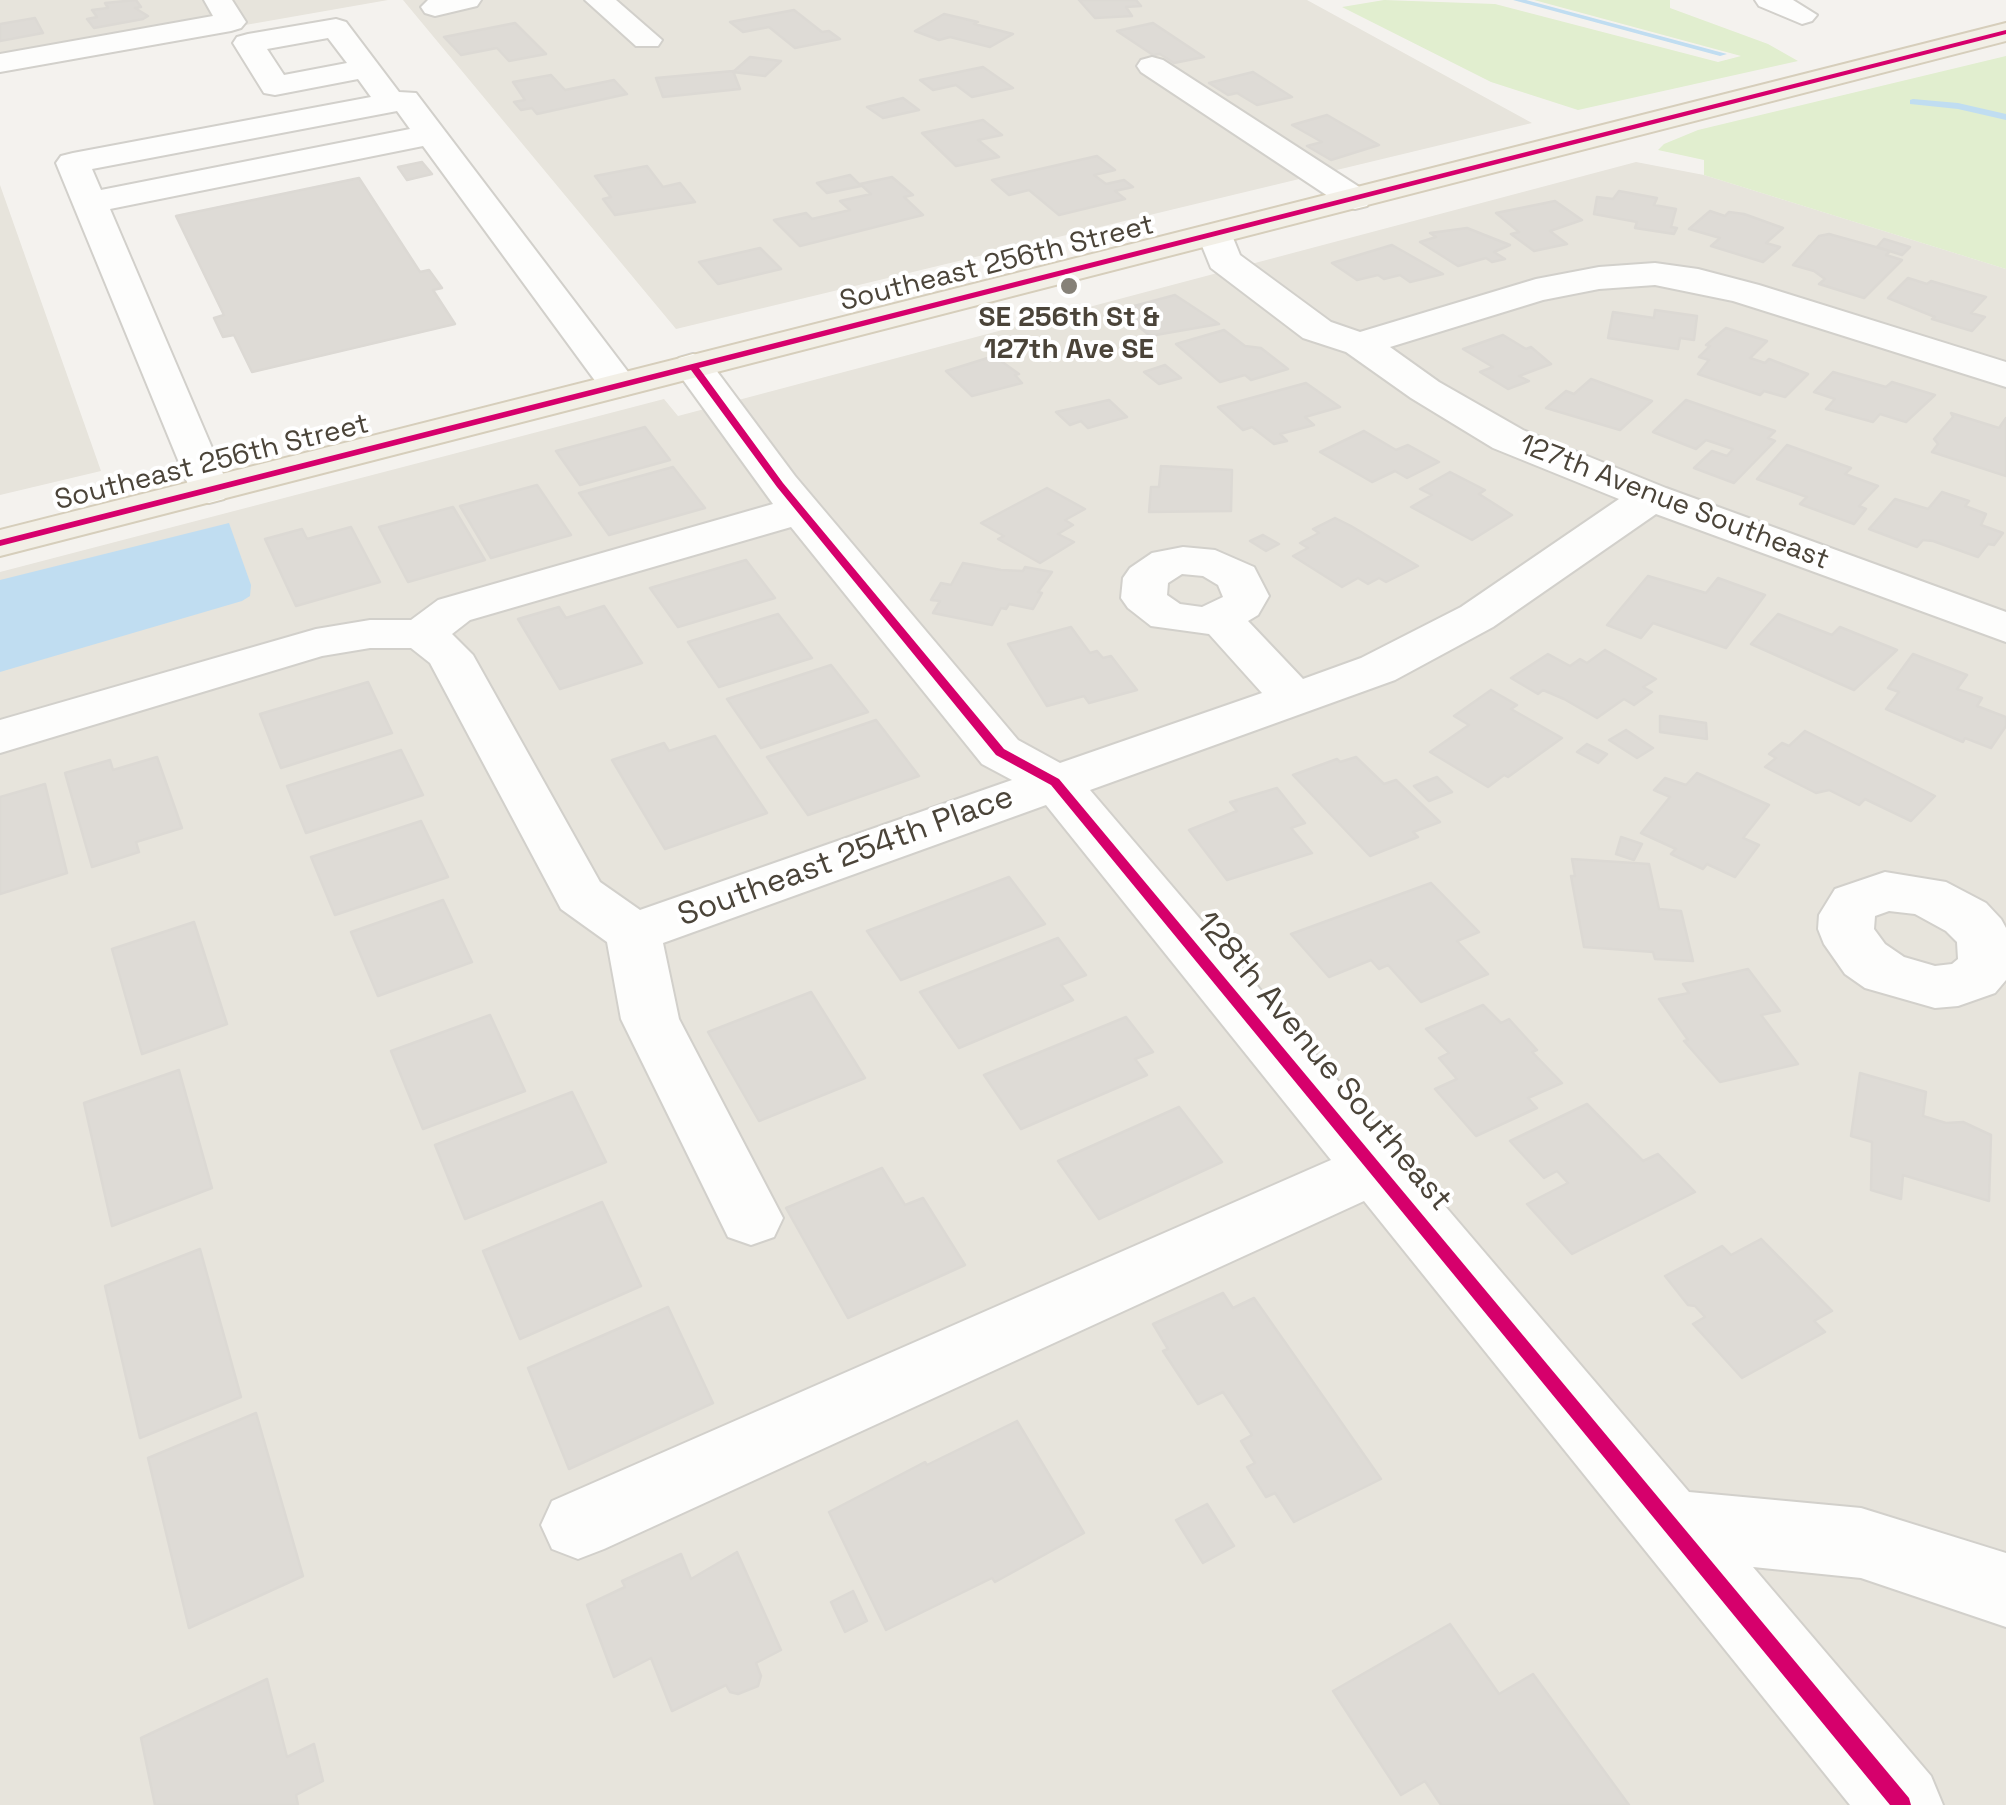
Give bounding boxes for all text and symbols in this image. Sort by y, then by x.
street label: Southeast 256th Street [837,209,1157,319]
marker: SE 256th St & 127th Ave SE [1058,275,1080,297]
place label: SE 256th St & 127th Ave SE [979,301,1159,367]
street label: Southeast 256th Street [52,408,372,518]
street label: 127th Avenue Southeast [1514,428,1834,578]
street label: Southeast 254th Place [673,778,1019,936]
street label: 128th Avenue Southeast [1187,905,1459,1219]

